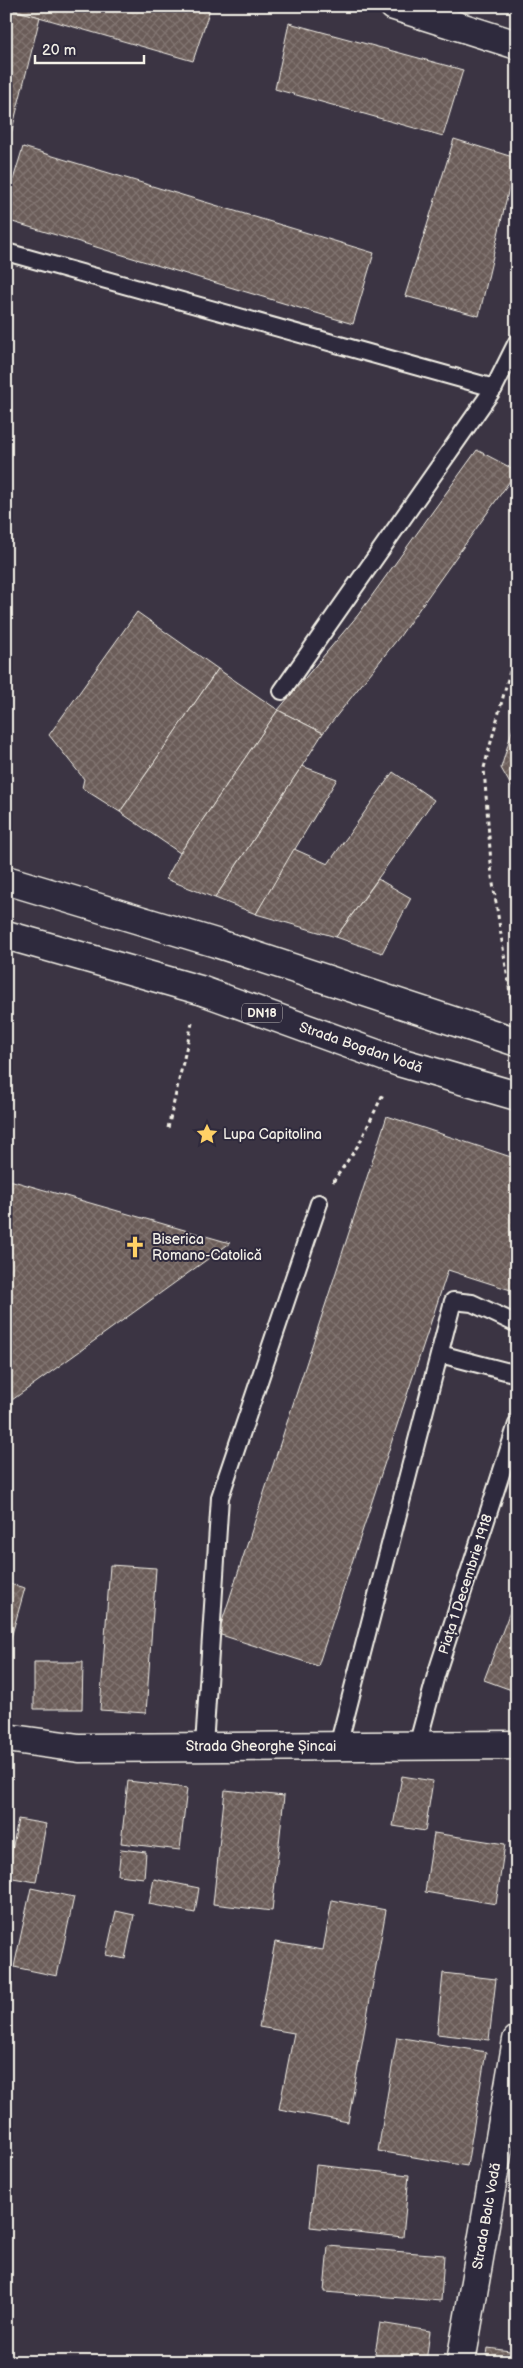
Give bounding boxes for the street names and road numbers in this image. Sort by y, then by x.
road number: DN18 [242,1004,282,1022]
street label: Strada Bogdan Vodă [297,1018,425,1077]
street label: Piața 1 Decembrie 1918 [435,1512,496,1656]
street label: Strada Gheorghe Șincai [186,1738,336,1755]
street label: Strada Balc Vodă [469,2161,504,2271]

